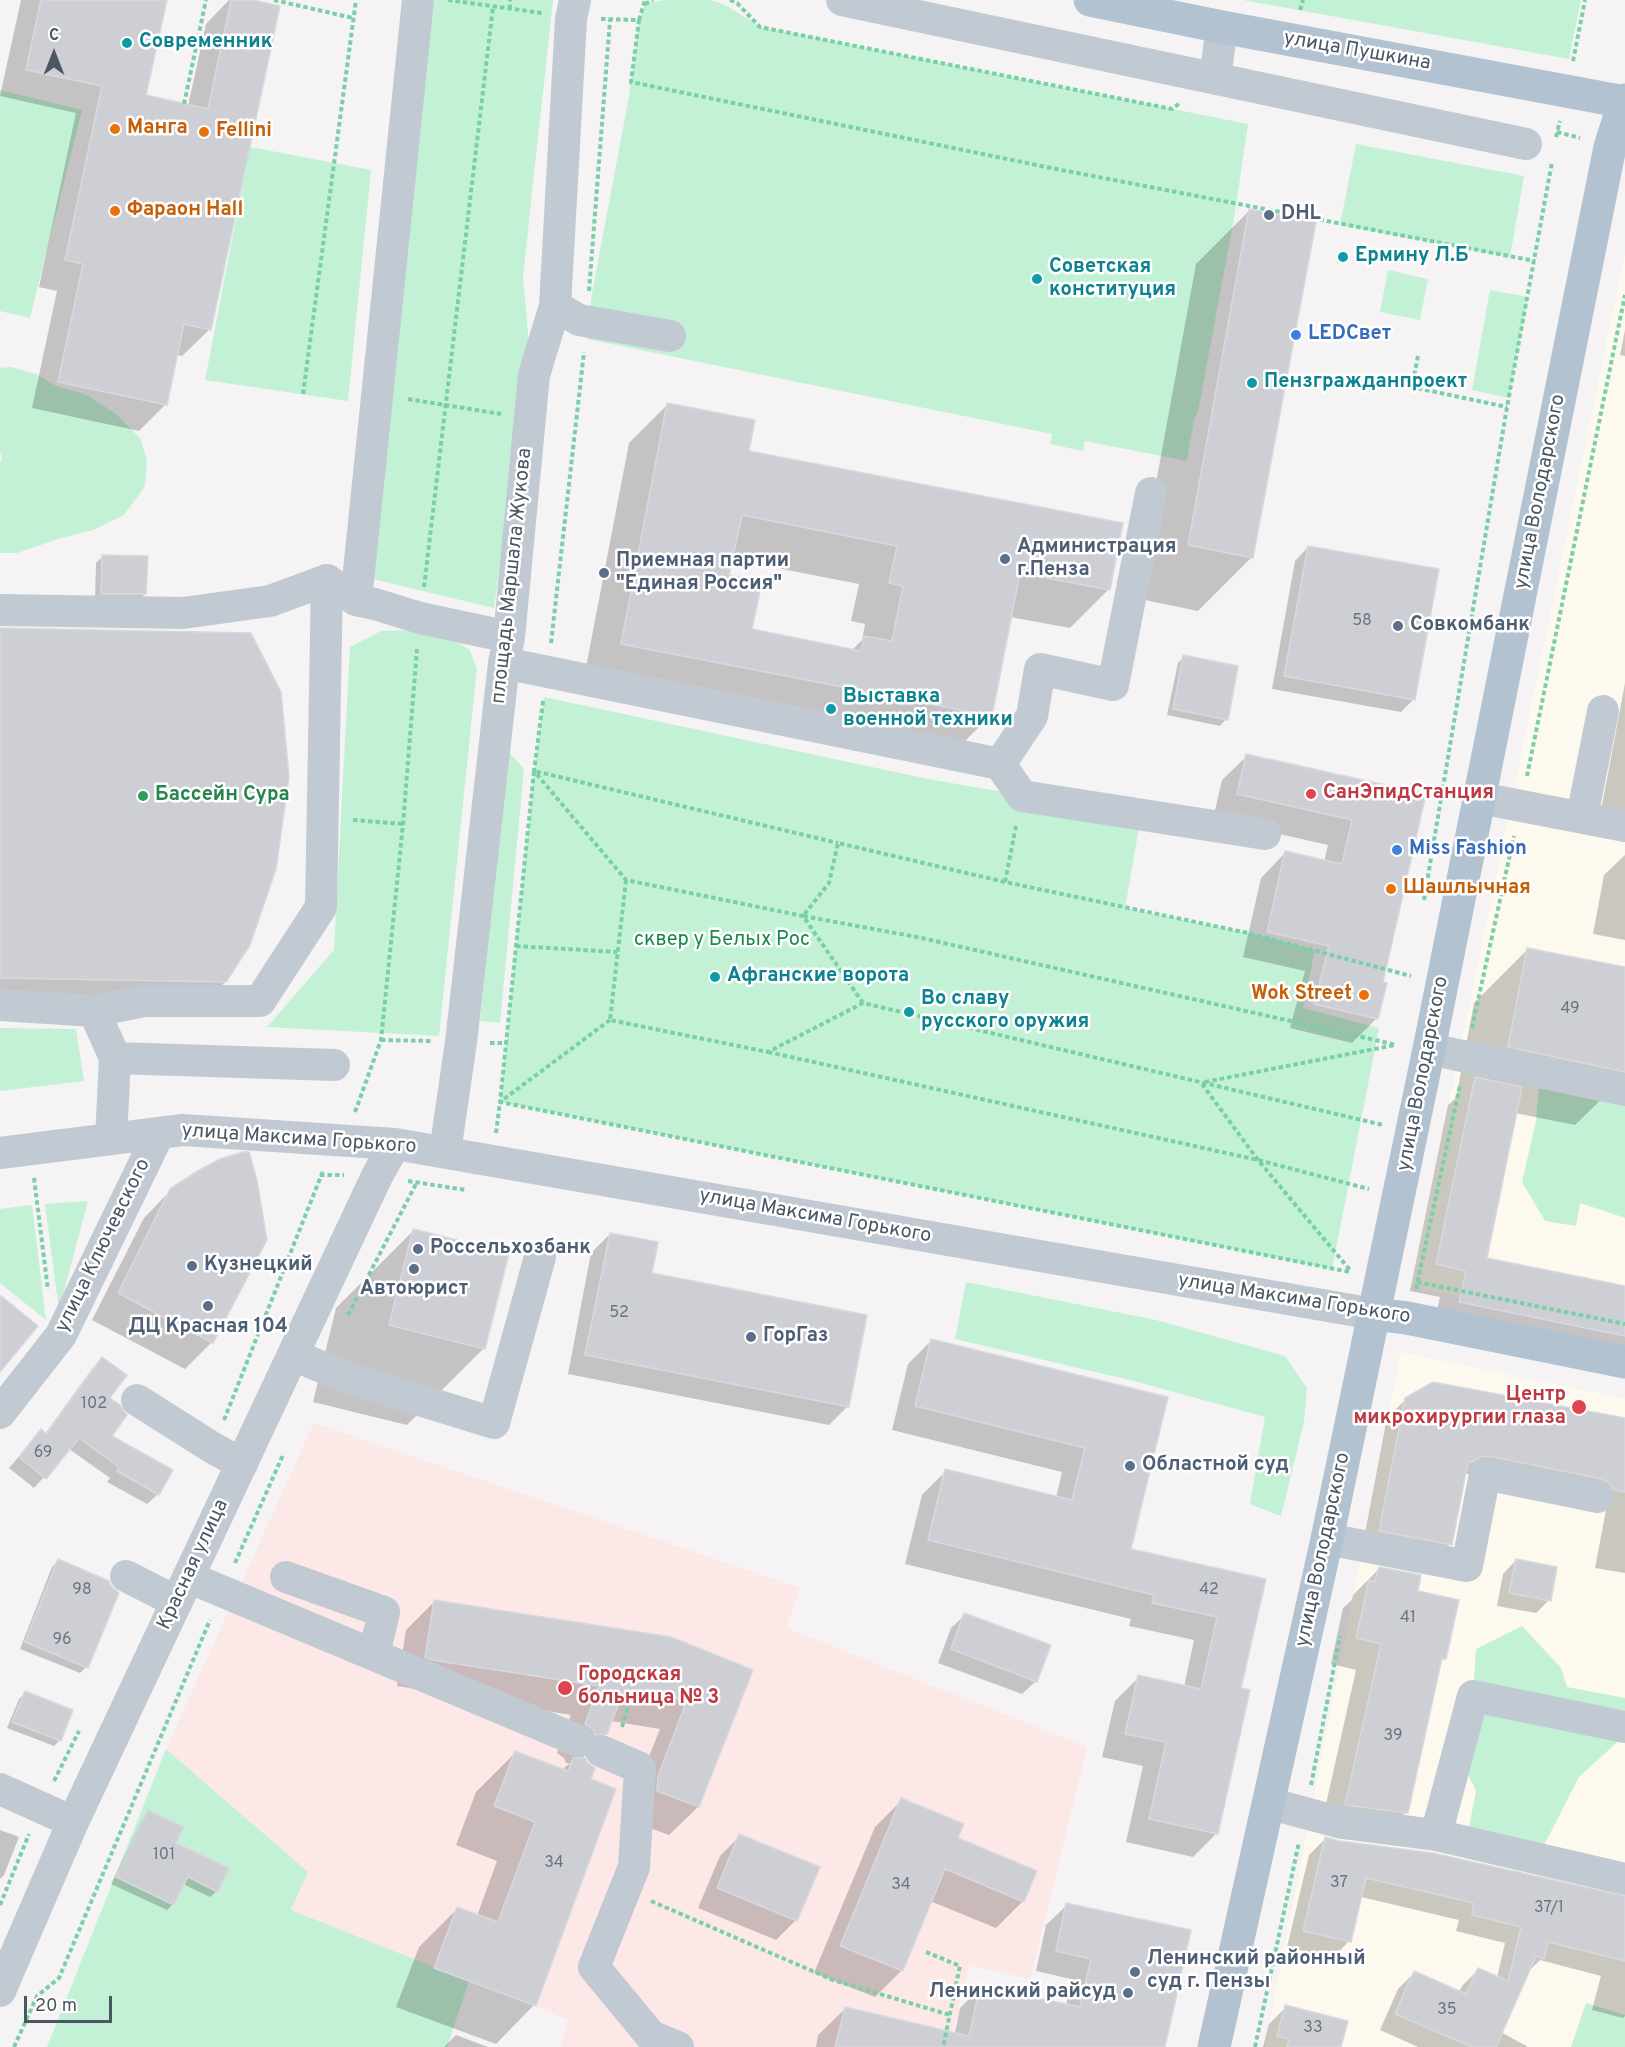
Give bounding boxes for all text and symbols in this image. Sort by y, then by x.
north arrow [24,24,84,84]
text: С [49,26,59,46]
street label: улица Пушкина [1282,27,1432,77]
place label: Современник [139,31,272,55]
marker: Современник [120,36,134,50]
place label: Манга [127,117,188,141]
place label: Fellini [216,120,272,144]
marker: Манга [108,122,122,136]
marker: Fellini [197,125,211,139]
place label: Фараон Hall [127,199,243,223]
place label: DHL [1281,203,1321,227]
marker: Фараон Hall [108,204,122,218]
marker: DHL [1262,208,1276,222]
place label: Ермину Л.Б [1355,245,1469,269]
marker: Ермину Л.Б [1336,250,1350,264]
place label: Советская конституция [1049,256,1176,303]
marker: Советская конституция [1030,272,1044,286]
place label: LEDСвет [1308,323,1391,347]
marker: LEDСвет [1289,328,1303,342]
place label: Пензгражданпроект [1264,371,1467,395]
marker: Пензгражданпроект [1245,376,1259,390]
street label: улица Володарского [1510,392,1572,592]
street label: площадь Маршала Жукова [488,447,538,705]
place label: Администрация г.Пенза [1017,536,1176,583]
place label: Приемная партии "Единая Россия" [616,550,789,597]
marker: Администрация г.Пенза [998,552,1012,566]
marker: Приемная партии "Единая Россия" [597,566,611,580]
house number: 58 [1352,612,1372,632]
place label: Совкомбанк [1410,614,1530,638]
marker: Совкомбанк [1391,619,1405,633]
place label: Выставка военной техники [843,686,1013,733]
marker: Выставка военной техники [824,702,838,716]
place label: СанЭпидСтанция [1323,782,1494,806]
place label: Бассейн Сура [155,784,290,808]
marker: СанЭпидСтанция [1304,787,1318,801]
marker: Бассейн Сура [136,789,150,803]
place label: Miss Fashion [1409,838,1527,862]
marker: Miss Fashion [1390,843,1404,857]
place label: Шашлычная [1403,877,1531,901]
marker: Шашлычная [1384,882,1398,896]
park label: сквер у Белых Рос [634,929,810,953]
place label: Афганские ворота [727,965,909,989]
marker: Афганские ворота [708,970,722,984]
street label: улица Володарского [1393,974,1455,1174]
place label: Wok Street [1251,983,1352,1007]
place label: Во славу русского оружия [921,988,1089,1035]
marker: Wok Street [1357,988,1371,1002]
house number: 49 [1560,1000,1580,1020]
marker: Во славу русского оружия [902,1005,916,1019]
street label: улица Максима Горького [181,1120,417,1160]
street label: улица Ключевского [51,1155,157,1337]
street label: улица Максима Горького [697,1185,933,1249]
place label: Россельхозбанк [430,1237,591,1261]
marker: Россельхозбанк [411,1242,425,1256]
place label: Кузнецкий [204,1254,313,1278]
marker: Кузнецкий [185,1259,199,1273]
marker: Автоюрист [407,1262,421,1276]
street label: улица Максима Горького [1176,1270,1412,1330]
place label: Автоюрист [360,1278,468,1302]
marker: ДЦ Красная 104 [201,1299,215,1313]
house number: 52 [609,1304,629,1324]
place label: ДЦ Красная 104 [128,1316,288,1340]
place label: ГорГаз [763,1325,828,1349]
marker: ГорГаз [744,1330,758,1344]
place label: Центр микрохирургии глаза [1354,1384,1566,1431]
house number: 102 [81,1395,107,1415]
marker: Центр микрохирургии глаза [1570,1398,1588,1416]
house number: 69 [34,1444,52,1464]
street label: улица Володарского [1292,1451,1356,1649]
place label: Областной суд [1142,1454,1289,1478]
marker: Областной суд [1123,1459,1137,1473]
street label: Красная улица [153,1496,235,1634]
house number: 98 [72,1581,92,1601]
house number: 42 [1199,1581,1219,1601]
house number: 41 [1400,1609,1416,1629]
house number: 96 [52,1631,72,1651]
place label: Городская больница № 3 [578,1664,719,1711]
marker: Городская больница № 3 [556,1679,574,1697]
house number: 39 [1384,1727,1402,1747]
house number: 101 [153,1846,175,1866]
house number: 34 [544,1854,564,1874]
house number: 37 [1330,1874,1348,1894]
house number: 34 [891,1876,911,1896]
house number: 37/1 [1534,1899,1564,1919]
place label: Ленинский районный суд г. Пензы [1147,1948,1366,1995]
marker: Ленинский районный суд г. Пензы [1128,1965,1142,1979]
place label: Ленинский райсуд [929,1981,1116,2005]
scale bar [27,1984,116,2022]
marker: Ленинский райсуд [1121,1986,1135,2000]
text: 20 m [35,1995,77,2018]
house number: 35 [1437,2001,1457,2021]
house number: 33 [1303,2019,1323,2039]

